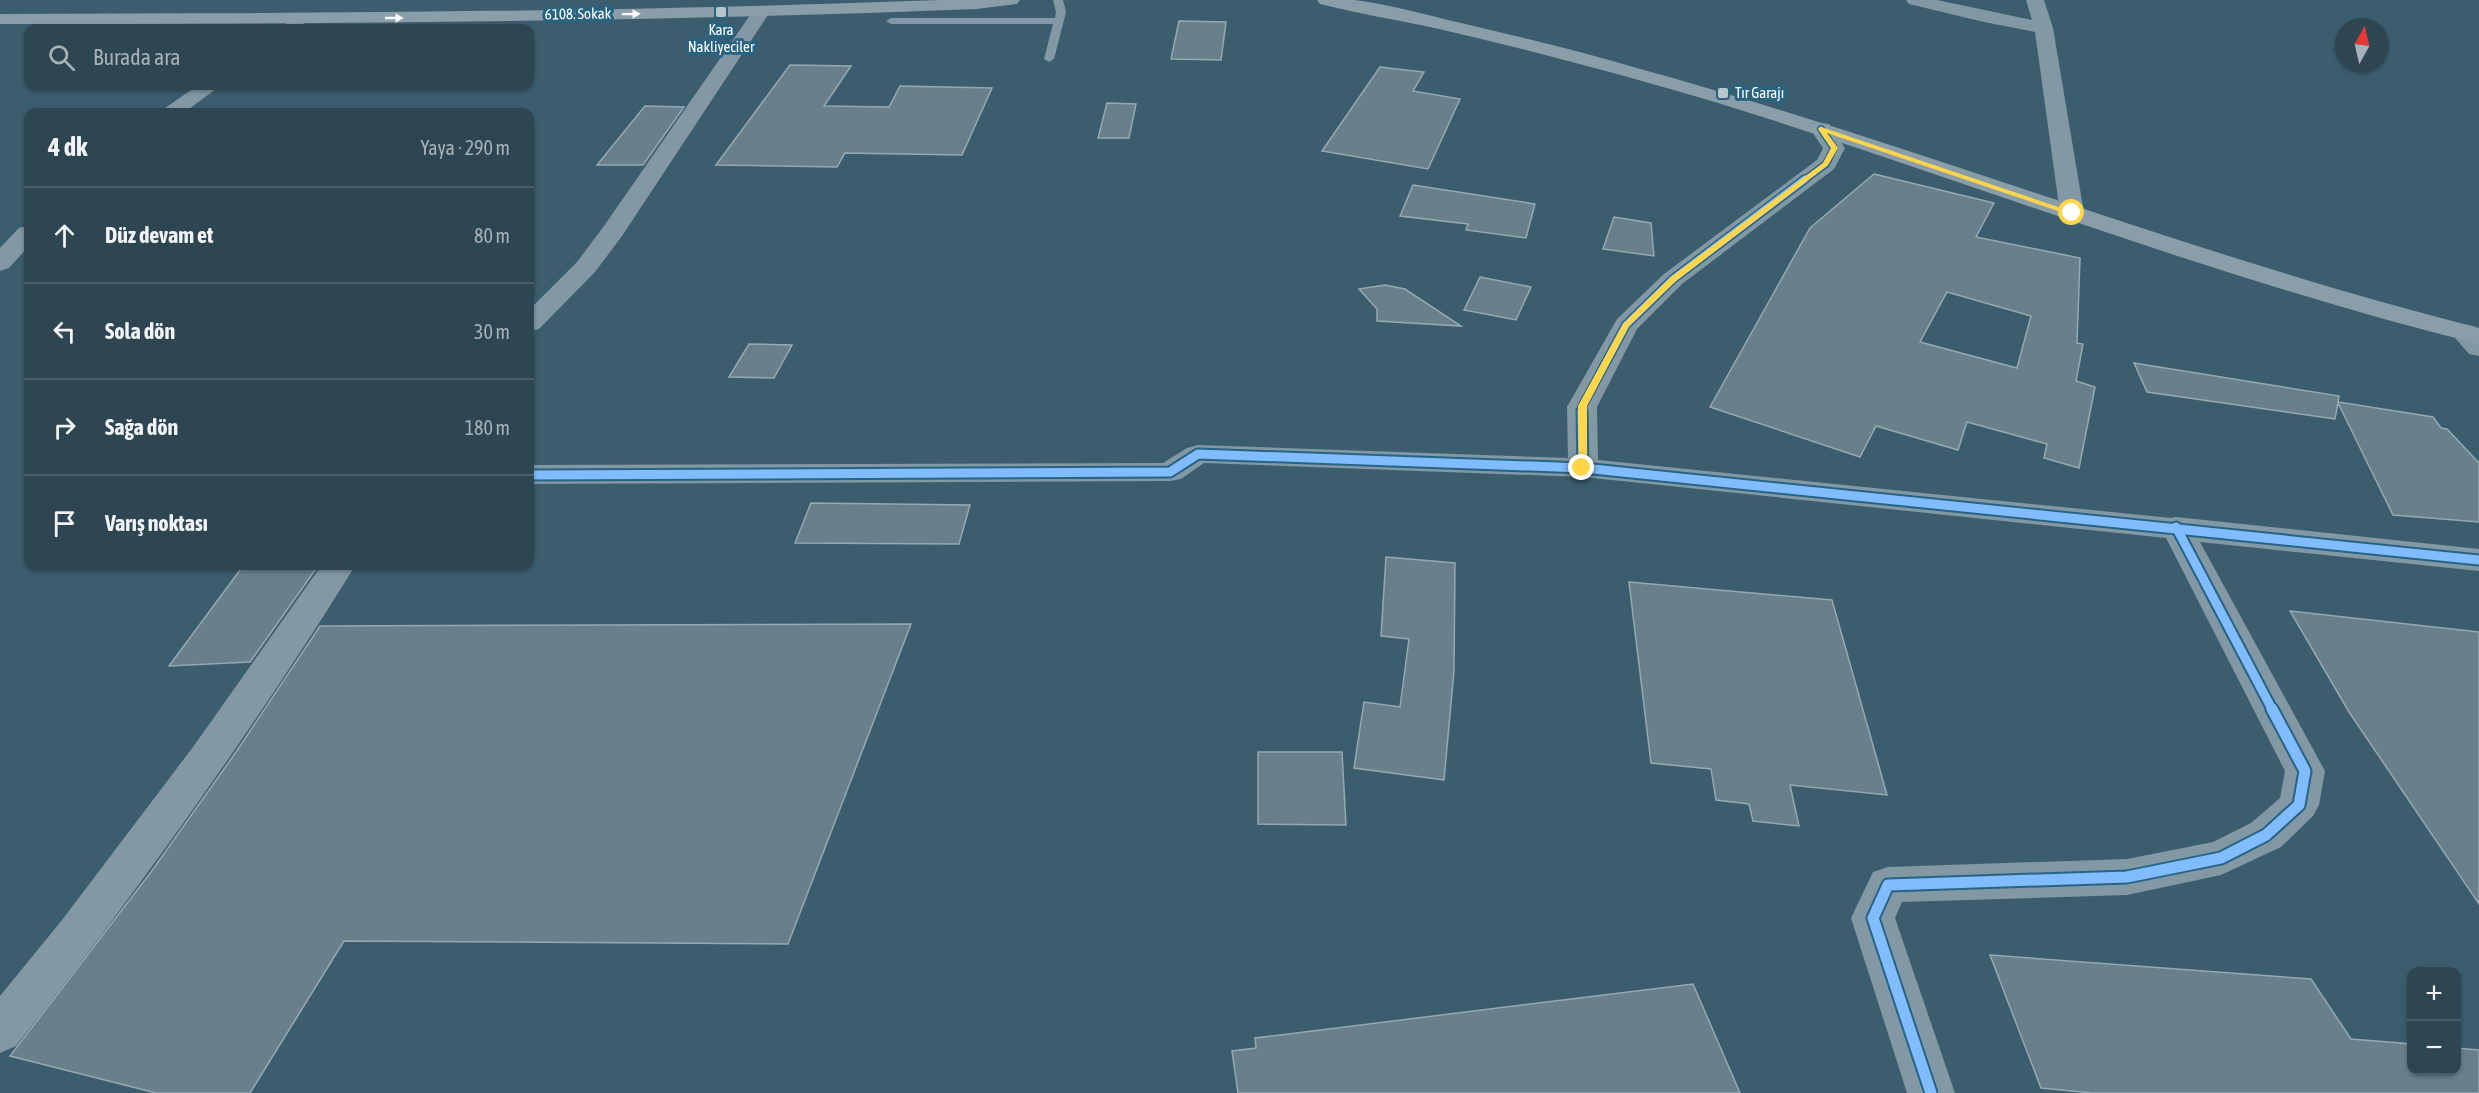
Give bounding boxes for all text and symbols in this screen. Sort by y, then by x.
street label: 6108. Sokak [545,4,612,23]
marker: Kara Nakliyeciler [714,5,728,19]
one-way arrow [622,9,641,19]
one-way arrow [385,13,404,23]
north arrow [2335,18,2389,72]
place label: Kara Nakliyeciler [688,21,755,55]
search box [24,24,534,90]
icon: search [45,41,78,74]
text: Burada ara [93,44,181,70]
place label: Tır Garajı [1735,84,1784,101]
marker: Tır Garajı [1716,86,1730,100]
text: 4 dk [48,132,88,162]
text: Yaya · 290 m [421,136,510,159]
route start [2058,199,2084,225]
icon: ahead [48,219,81,252]
text: Düz devam et [105,222,213,248]
text: 80 m [474,224,510,247]
icon: left [48,315,81,348]
text: Sola dön [105,318,175,344]
text: 30 m [474,320,510,343]
icon: right [48,411,81,444]
text: Sağa dön [105,414,178,440]
text: 180 m [465,416,510,439]
route end [1568,454,1594,480]
icon: arrive [48,507,81,540]
text: Varış noktası [105,510,208,536]
map controls [2407,967,2461,1075]
button: + [2407,967,2461,1021]
button: − [2407,1021,2461,1075]

